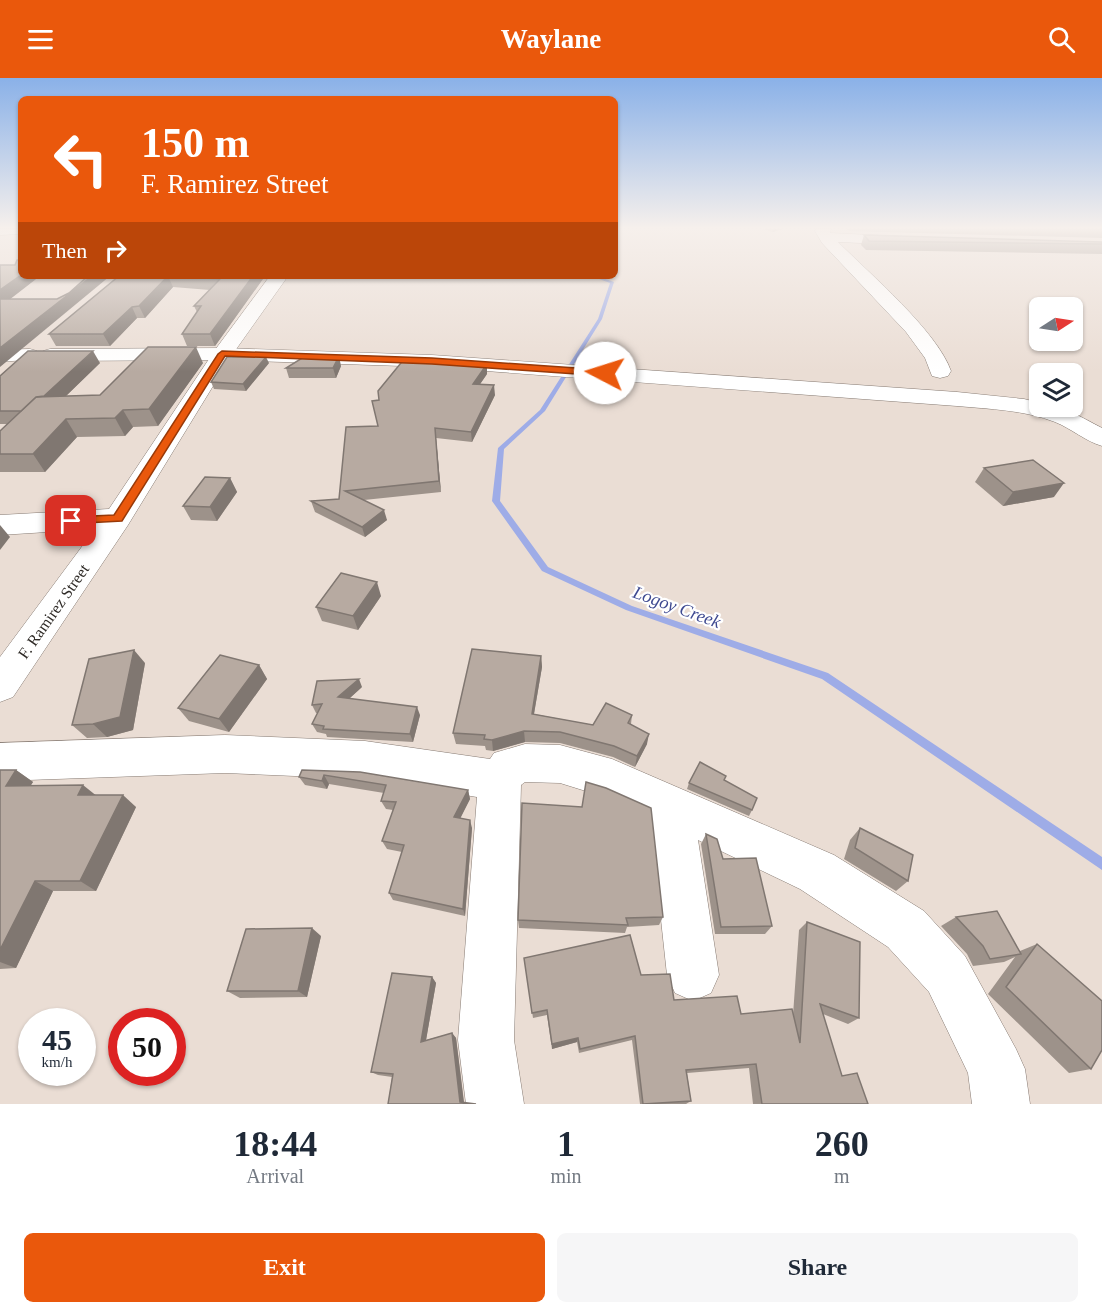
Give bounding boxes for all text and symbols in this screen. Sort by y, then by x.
icon: menu [24,23,57,56]
icon: search [1045,23,1078,56]
text: Waylane [501,24,601,54]
icon: left [42,120,120,198]
text: 150 m [141,120,250,166]
text: F. Ramirez Street [141,169,329,199]
icon: right [99,234,132,267]
text: Then [42,238,87,263]
north arrow [1029,297,1083,351]
map controls [1029,297,1083,417]
position arrow [573,341,637,405]
button: layers [1029,363,1083,417]
pin [45,495,96,546]
icon: arrive [54,504,87,537]
street label: F. Ramirez Street [15,560,93,662]
water label: Logoy Creek [630,582,725,632]
speed limit sign: 50 [108,1008,186,1086]
text: 45 [42,1023,72,1056]
text: km/h [42,1054,72,1070]
text: 18:44 [233,1124,317,1164]
text: 1 [557,1124,575,1164]
text: 260 [815,1124,869,1164]
text: Arrival [246,1165,304,1187]
text: min [550,1165,582,1187]
text: m [834,1165,850,1187]
button: Exit [24,1233,545,1302]
button: Share [557,1233,1078,1302]

